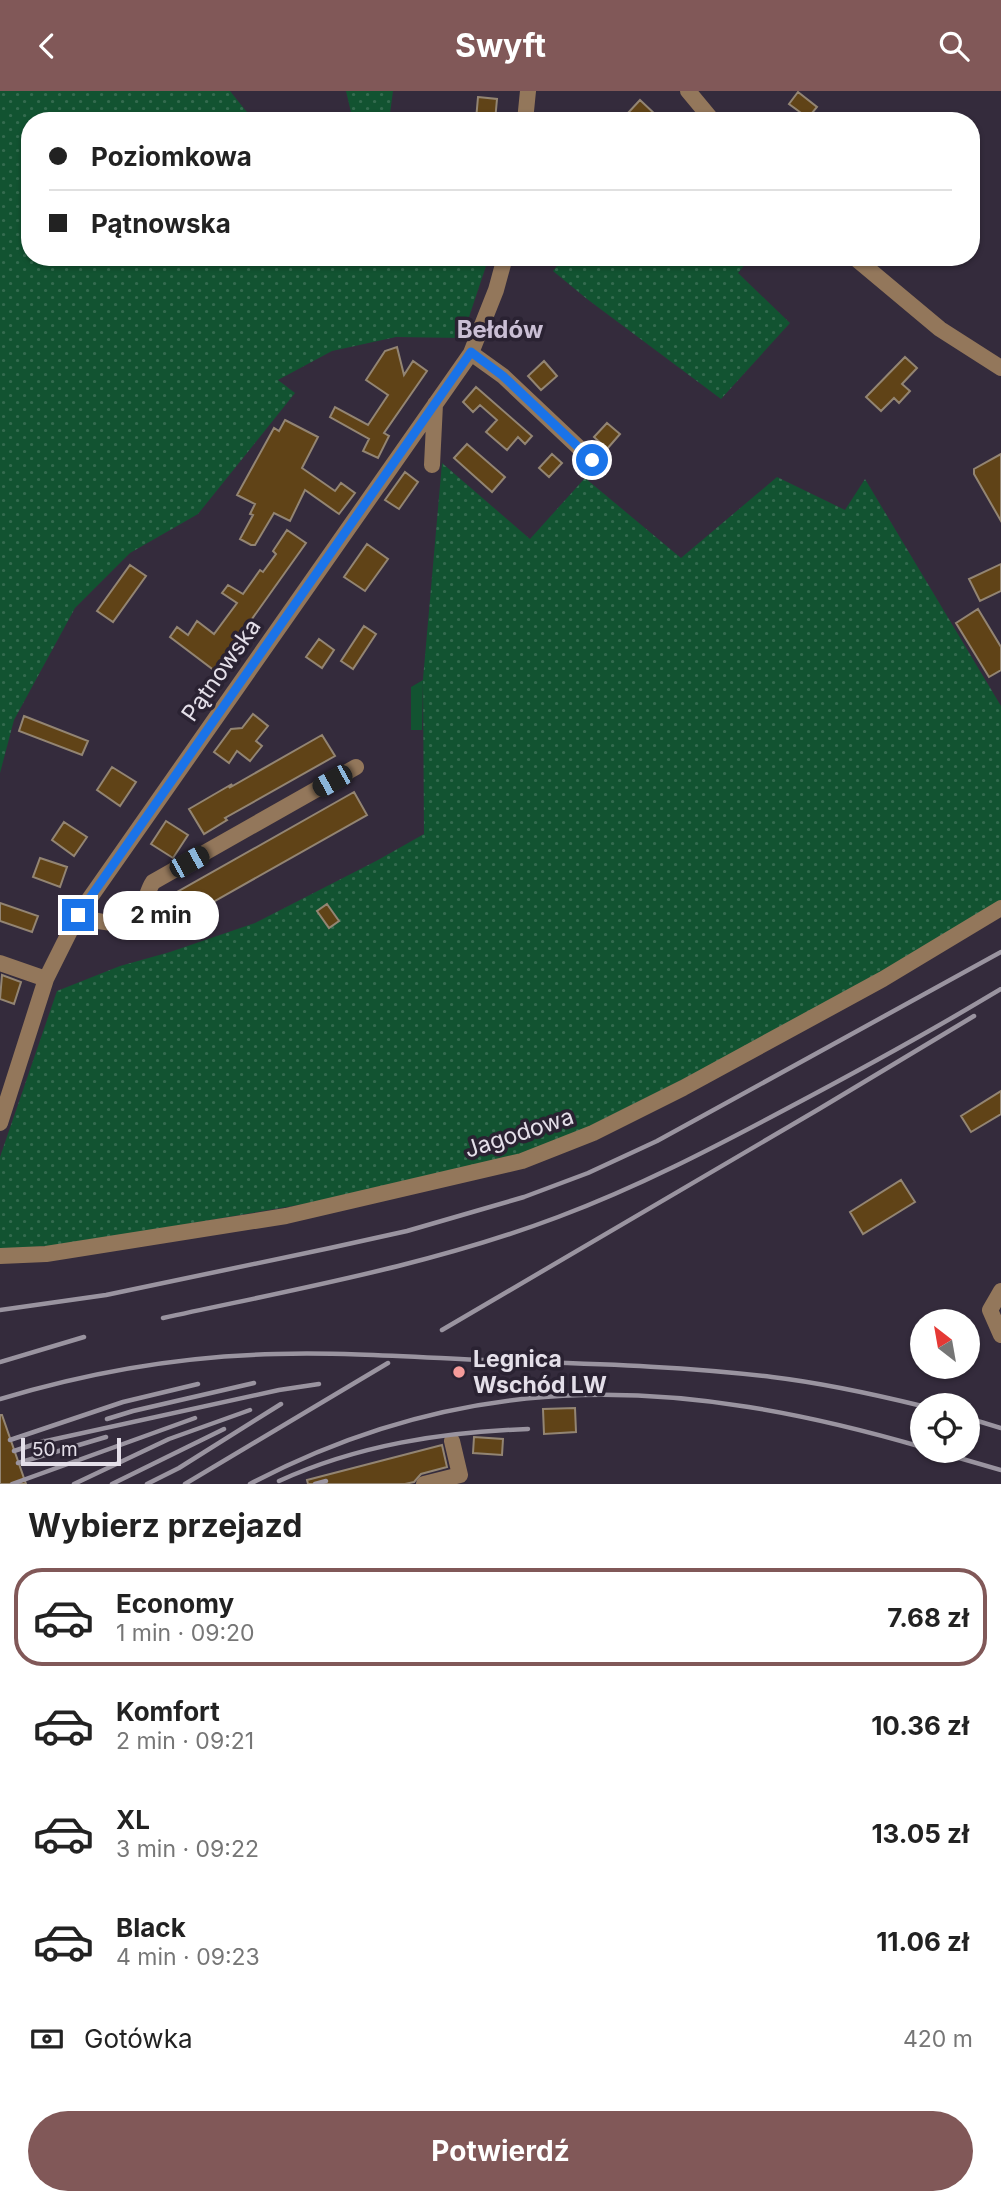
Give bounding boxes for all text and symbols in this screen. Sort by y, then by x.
text: Swyft [455,26,546,65]
icon: back [28,27,66,65]
icon: search [935,27,973,65]
text: Poziomkowa [91,141,252,172]
text: Pątnowska [91,208,231,239]
district label: Bełdów [457,315,544,344]
route start [576,444,608,476]
street label: Pątnowska [176,613,266,727]
car [309,762,356,800]
car [166,843,213,881]
callout: 2 min [102,891,218,939]
route end [62,899,94,931]
text: 2 min [130,901,192,929]
street label: Jagodowa [461,1102,577,1164]
north arrow [910,1309,980,1379]
map controls [910,1309,980,1463]
place label: Legnica Wschód LW [473,1345,607,1399]
marker: Legnica Wschód LW [451,1364,467,1380]
button: locate [910,1393,980,1463]
scale bar [21,1435,121,1467]
text: 50 m [32,1438,78,1461]
text: Wybierz przejazd [28,1506,302,1545]
icon: car [32,1586,95,1649]
text: Economy [116,1588,234,1619]
text: 7.68 zł [887,1602,969,1633]
text: 1 min · 09:20 [116,1619,255,1647]
icon: car [32,1694,95,1757]
text: Komfort [116,1696,220,1727]
text: 10.36 zł [871,1710,969,1741]
text: 2 min · 09:21 [116,1727,254,1755]
icon: car [32,1802,95,1865]
text: XL [116,1804,150,1835]
text: 13.05 zł [871,1818,969,1849]
text: 3 min · 09:22 [116,1835,259,1863]
icon: car [32,1910,95,1973]
text: Black [116,1912,186,1943]
text: 11.06 zł [876,1926,969,1957]
text: 4 min · 09:23 [116,1943,260,1971]
icon: cash [28,2020,66,2058]
text: Gotówka [84,2023,193,2054]
text: 420 m [903,2025,973,2053]
button: Potwierdź [28,2111,973,2191]

